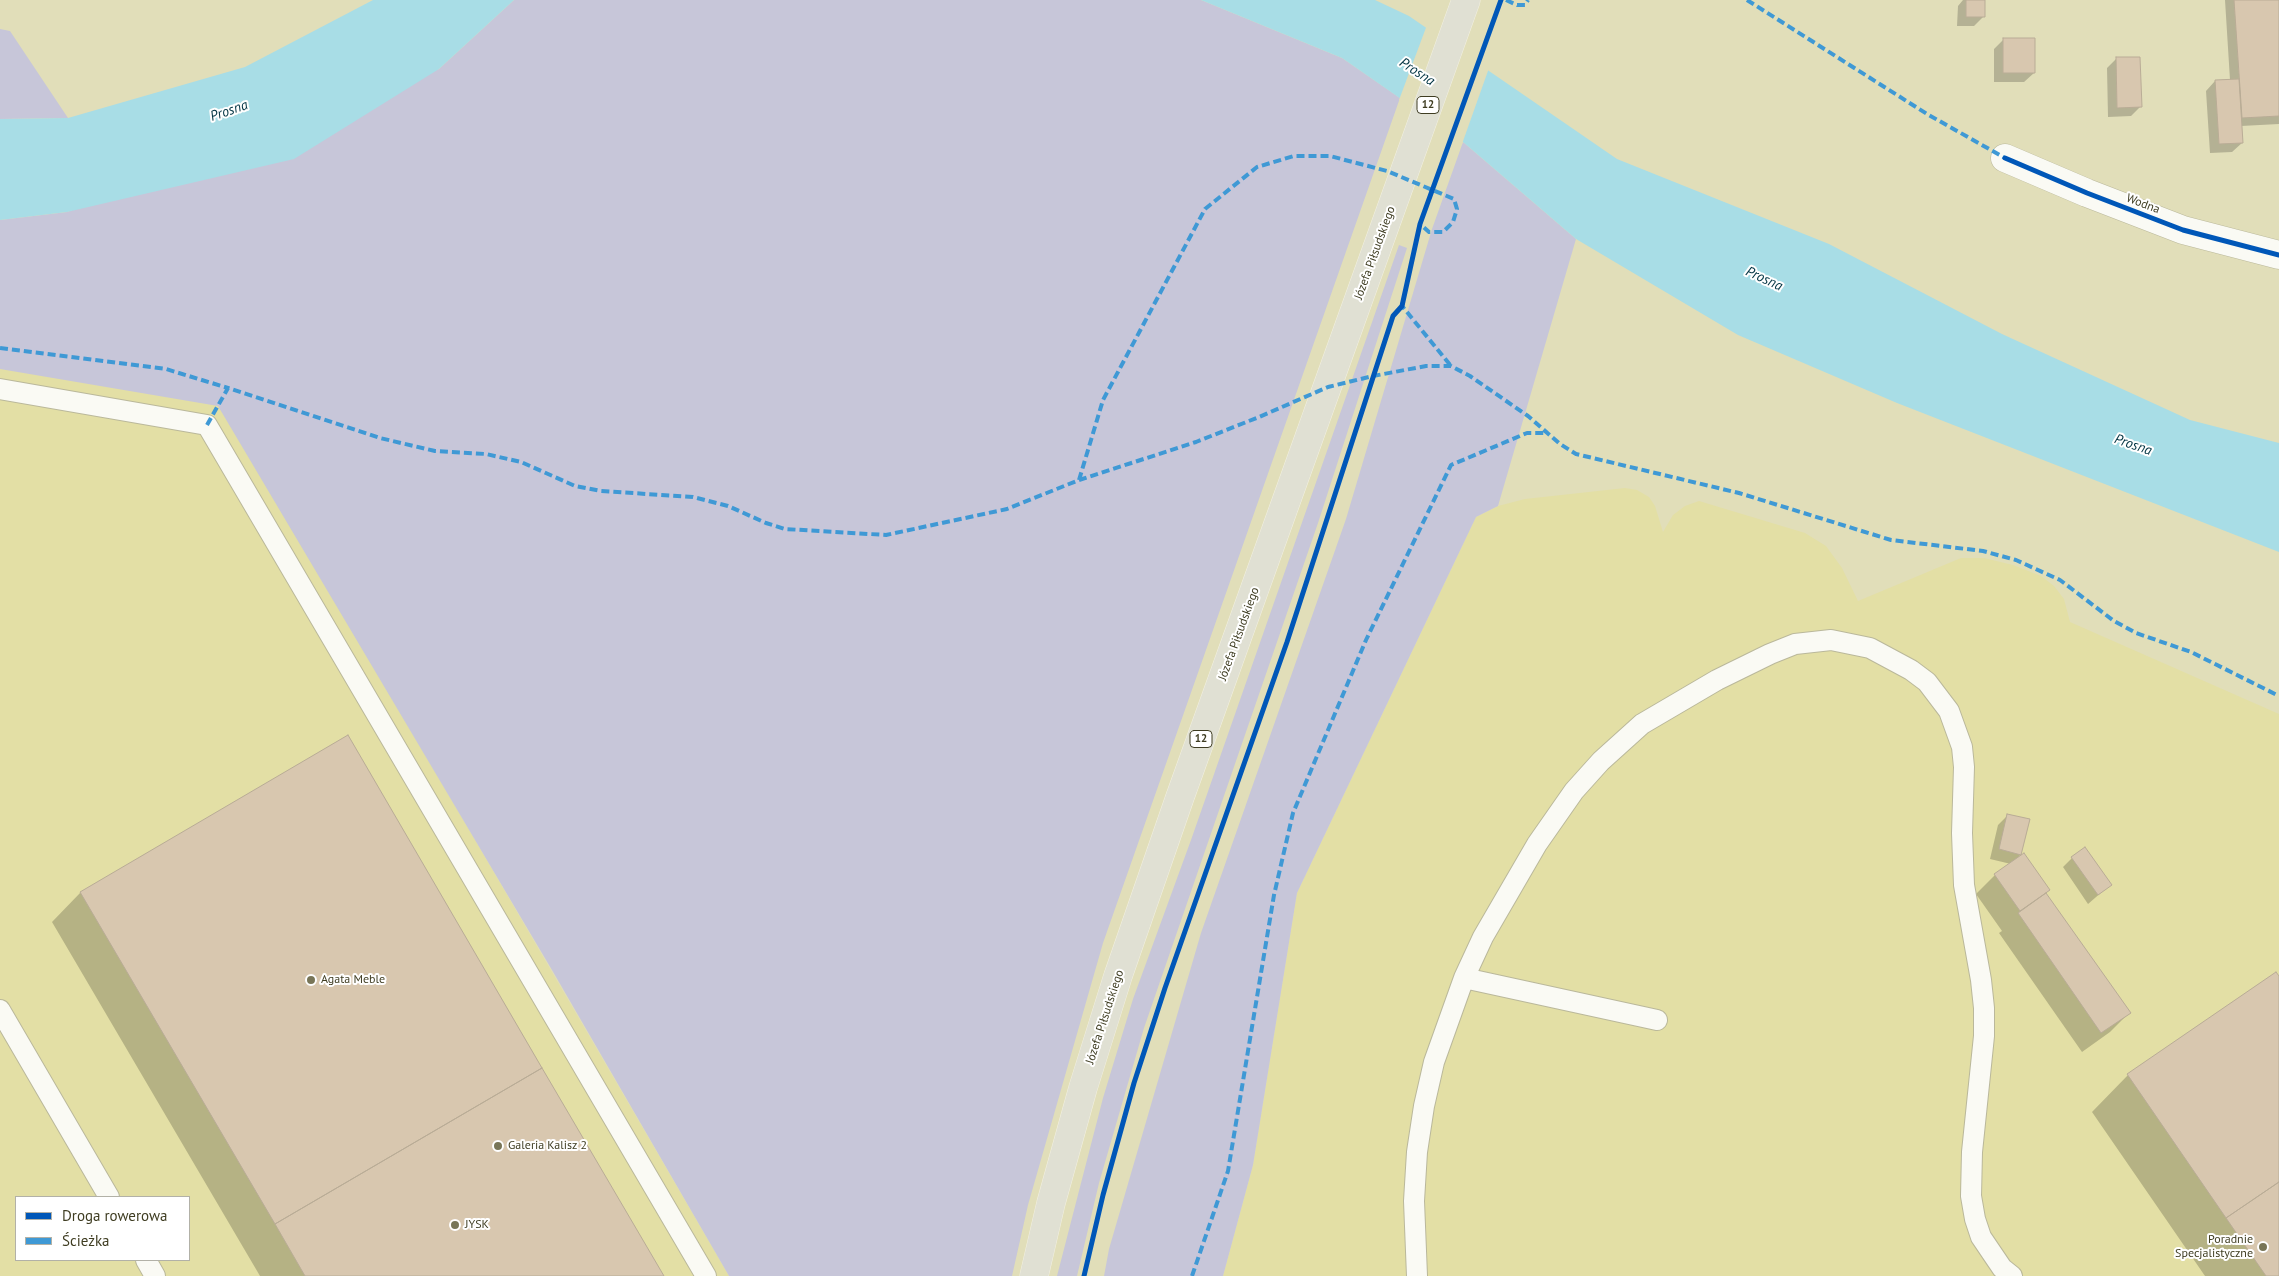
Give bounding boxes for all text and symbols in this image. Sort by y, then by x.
water label: Prosna [1396,54,1438,90]
road number: 12 [1417,96,1439,114]
water label: Prosna [208,97,250,125]
street label: Wodna [2124,191,2162,217]
street label: Józefa Piłsudskiego [1351,204,1399,302]
water label: Prosna [1743,263,1785,295]
water label: Prosna [2112,431,2154,459]
street label: Józefa Piłsudskiego [1215,585,1263,683]
road number: 12 [1190,731,1212,748]
street label: Józefa Piłsudskiego [1083,968,1127,1066]
place label: Agata Meble [321,973,385,987]
marker: Agata Meble [305,974,317,986]
place label: Galeria Kalisz 2 [508,1139,587,1153]
marker: Galeria Kalisz 2 [492,1140,504,1152]
legend [15,1196,190,1261]
text: Droga rowerowa [62,1206,167,1225]
place label: JYSK [465,1218,489,1232]
marker: JYSK [449,1219,461,1231]
text: Ścieżka [62,1231,110,1250]
place label: Poradnie Specjalistyczne [2175,1233,2253,1261]
marker: Poradnie Specjalistyczne [2257,1241,2269,1253]

